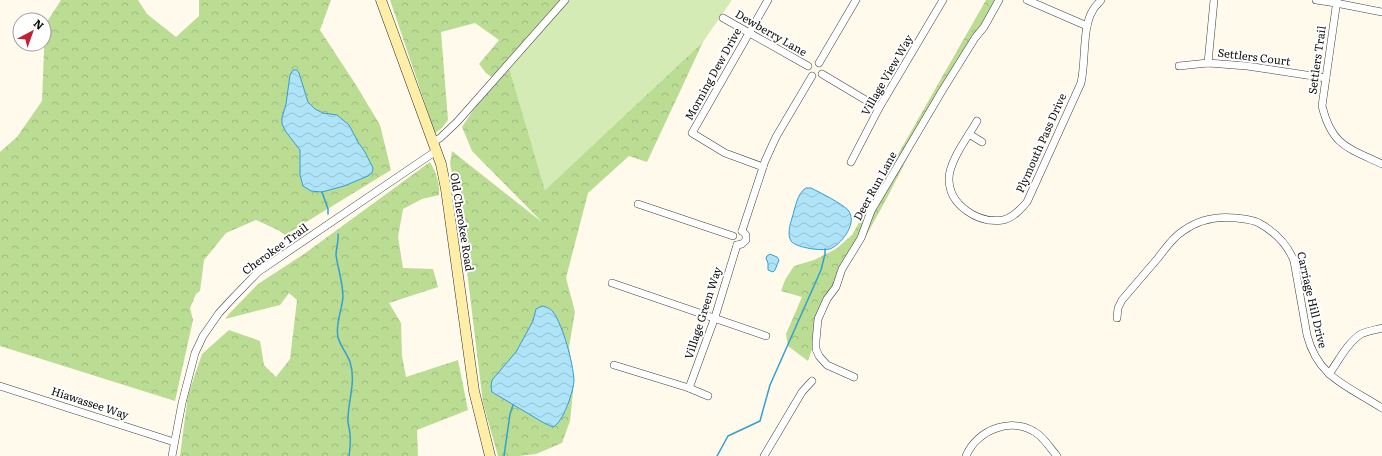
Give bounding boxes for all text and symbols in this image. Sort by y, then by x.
street label: Dewberry Lane [733,5,811,59]
north arrow [12,12,52,52]
text: N [30,15,48,33]
street label: Morning Dew Drive [680,24,744,123]
street label: Settlers Trail [1303,24,1329,95]
street label: Village View Way [856,30,916,118]
street label: Settlers Court [1217,44,1292,68]
street label: Plymouth Pass Drive [1011,90,1069,195]
street label: Deer Run Lane [849,148,900,223]
street label: Old Cherokee Road [447,171,479,272]
street label: Cherokee Trail [238,219,311,278]
street label: Carriage Hill Drive [1294,250,1332,350]
street label: Village Green Way [680,264,725,361]
street label: Hiawassee Way [49,382,132,422]

